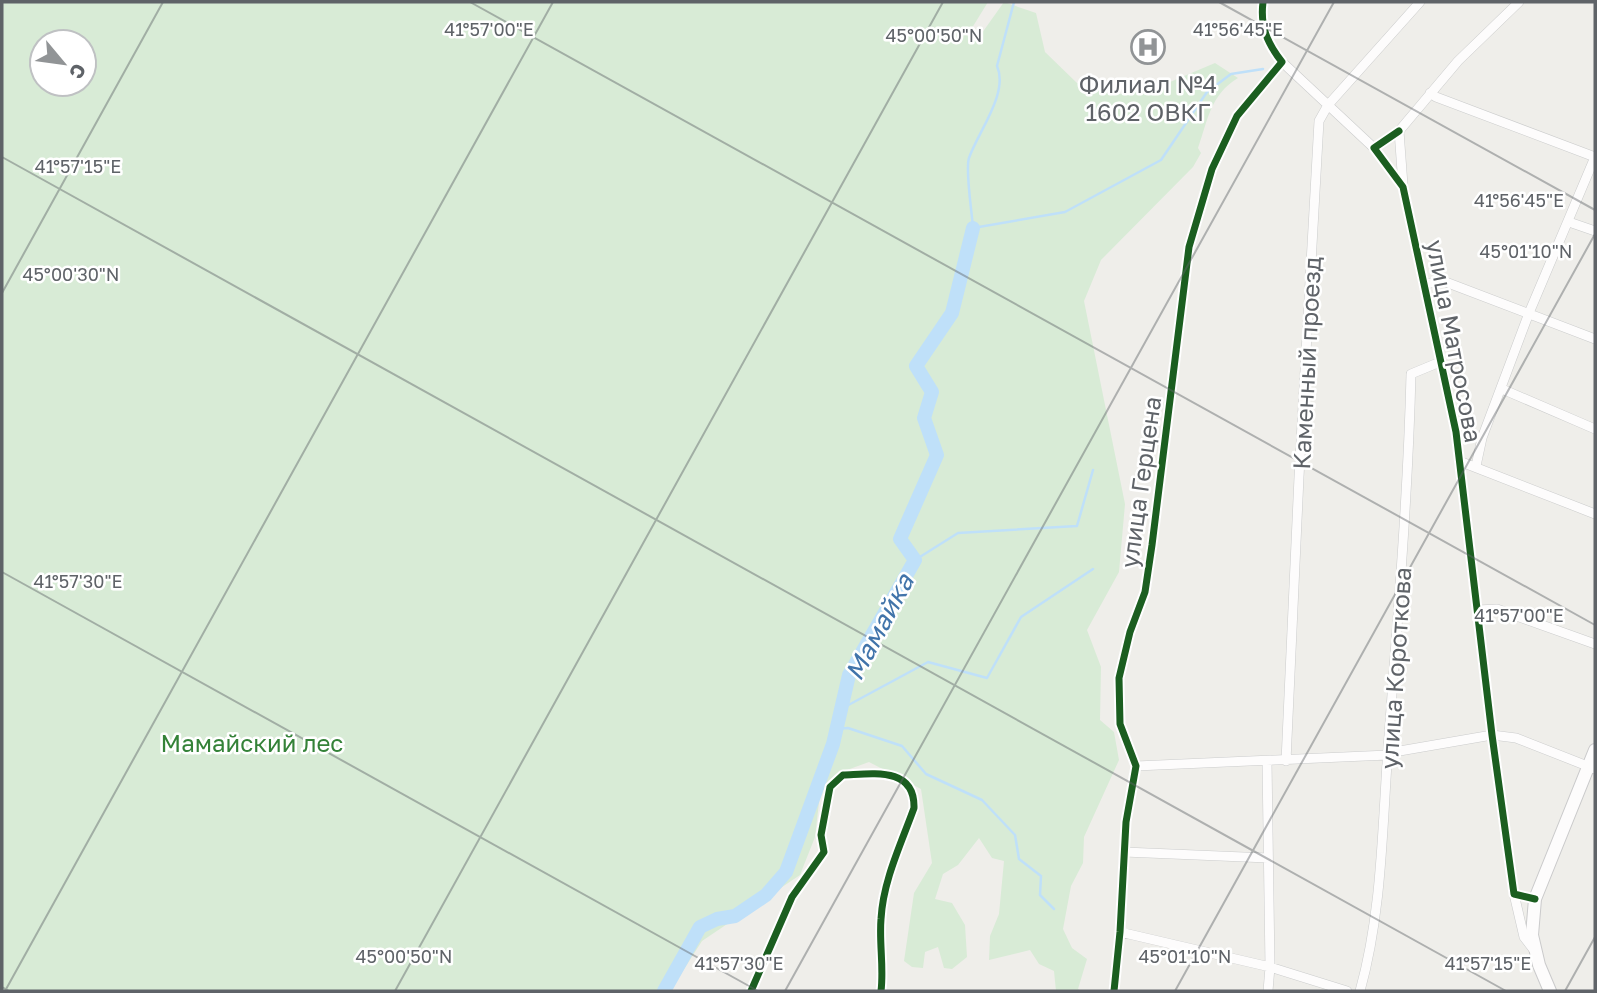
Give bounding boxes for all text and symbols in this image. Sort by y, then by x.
text: 41°57'00"E [444,18,534,40]
text: 41°56'45"E [1193,18,1283,40]
text: 45°00'50"N [885,24,983,46]
north arrow [28,28,98,98]
hospital icon: Филиал №4 1602 ОВКГ [1129,28,1167,66]
text: С [65,60,92,83]
place label: Филиал №4 1602 ОВКГ [1079,69,1217,126]
text: 41°57'15"E [35,155,121,177]
text: 41°56'45"E [1474,189,1564,211]
street label: улица Матросова [1421,237,1489,445]
text: 45°01'10"N [1480,240,1572,262]
street label: Каменный проезд [1286,256,1326,470]
text: 45°00'30"N [22,263,120,285]
street label: улица Герцена [1114,394,1166,570]
street label: улица Короткова [1373,566,1417,770]
water label: Мамайка [838,567,920,685]
text: 41°57'30"E [34,570,122,592]
text: 41°57'00"E [1474,604,1564,626]
park label: Мамайский лес [161,728,343,757]
text: 45°00'50"N [355,945,453,967]
text: 45°01'10"N [1139,945,1231,967]
text: 41°57'30"E [695,952,783,974]
text: 41°57'15"E [1445,952,1531,974]

